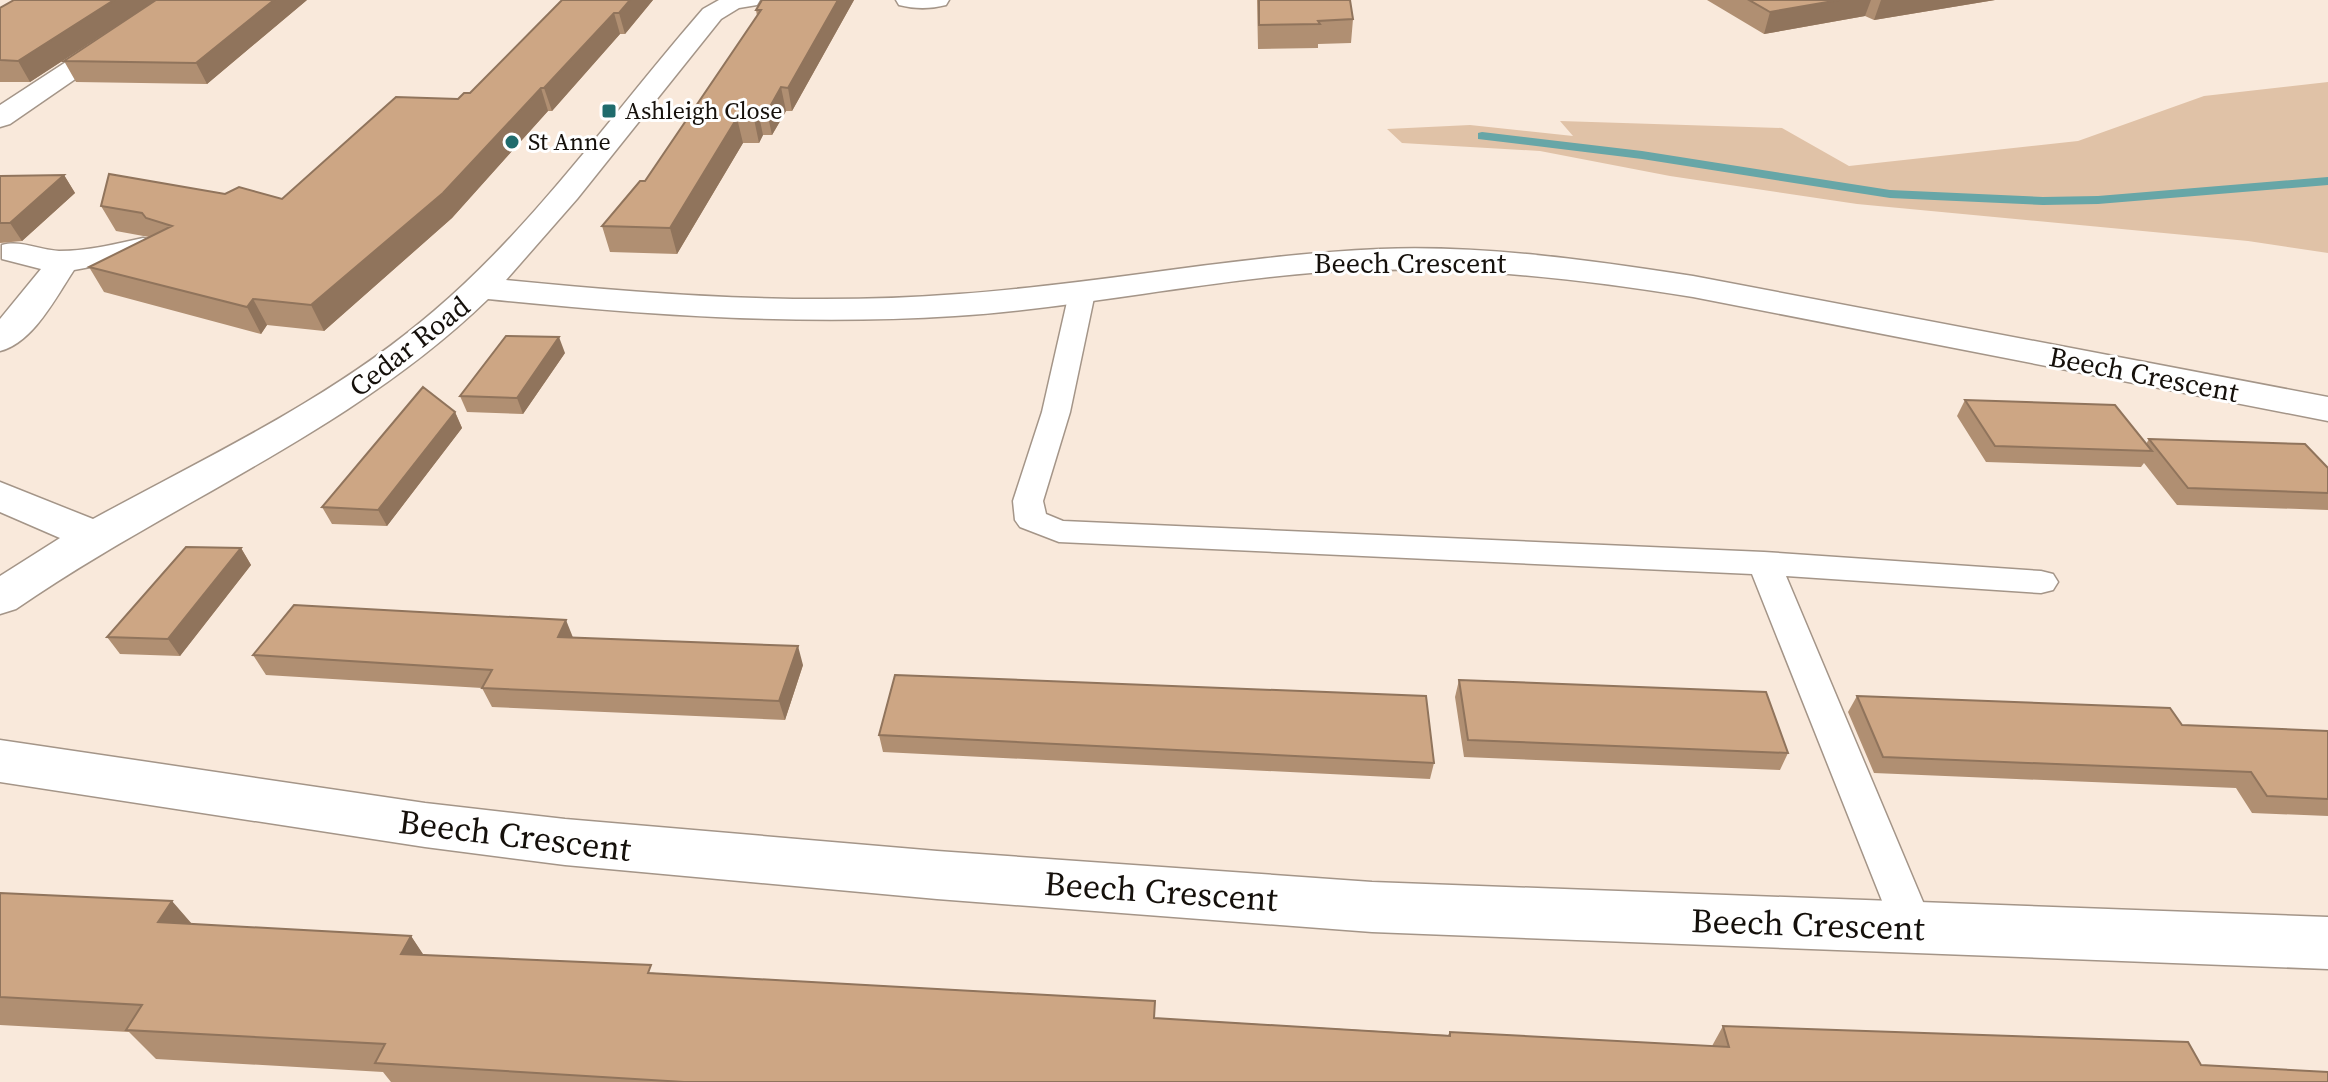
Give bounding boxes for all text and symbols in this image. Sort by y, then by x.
place label: Ashleigh Close [625,94,782,127]
marker: Ashleigh Close [600,102,618,120]
place label: St Anne [528,125,611,158]
marker: St Anne [503,133,521,151]
street label: Beech Crescent [1314,244,1507,282]
street label: Cedar Road [341,287,477,405]
street label: Beech Crescent [2046,337,2243,411]
street label: Beech Crescent [396,798,634,872]
street label: Beech Crescent [1043,860,1279,922]
street label: Beech Crescent [1690,897,1926,951]

